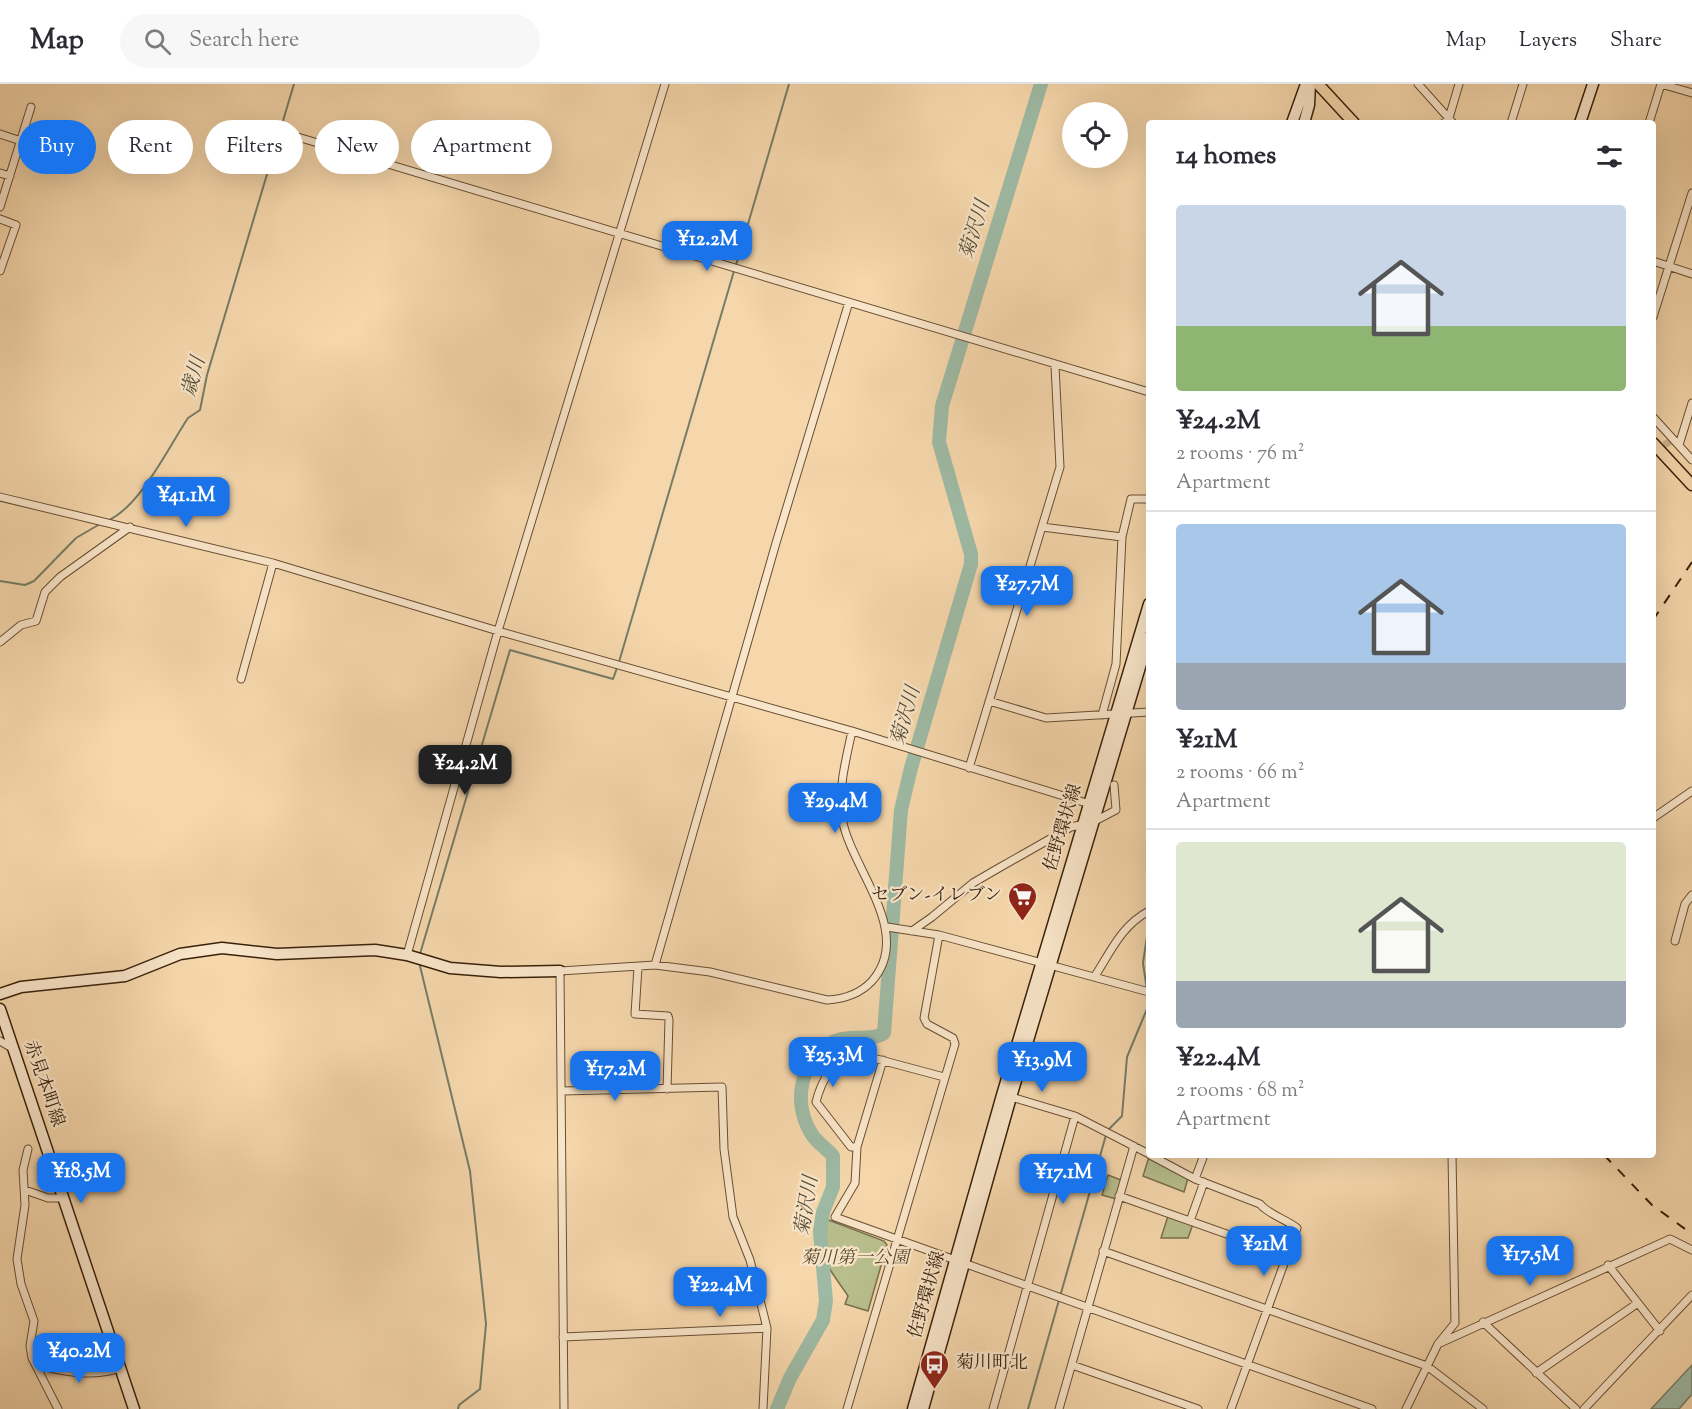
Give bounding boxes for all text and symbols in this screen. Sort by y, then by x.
search box [120,14,540,68]
text: Map [30,21,84,61]
icon: search [141,25,174,58]
text: Search here [189,25,299,57]
text: Map [1446,26,1486,56]
text: Layers [1519,26,1577,56]
text: Share [1610,26,1662,56]
map controls [1062,102,1128,168]
button: locate [1062,102,1128,168]
chip: Buy [18,120,96,174]
chip: Rent [108,120,193,174]
chip: Filters [205,120,303,174]
chip: New [315,120,399,174]
chip: Apartment [411,120,552,174]
text: 14 homes [1176,138,1276,175]
icon: filters [1593,140,1626,173]
water label: 菊沢川 [953,195,999,263]
pin: ¥12.2M [658,221,756,272]
text: ¥12.2M [676,226,738,255]
icon: home [1347,244,1455,352]
water label: 歳川 [176,352,215,400]
text: ¥24.2M [1176,403,1260,440]
text: 2 rooms · 76 m² [1176,440,1304,469]
text: Apartment [1176,469,1271,498]
pin: ¥41.1M [137,477,235,528]
text: ¥41.1M [157,482,215,511]
icon: home [1347,563,1455,671]
pin: ¥27.7M [978,566,1076,617]
text: ¥27.7M [995,571,1059,600]
water label: 菊沢川 [885,681,930,749]
text: ¥21M [1176,722,1237,759]
pin: ¥24.2M [416,745,514,796]
text: ¥24.2M [433,750,497,779]
text: 2 rooms · 66 m² [1176,759,1304,788]
street label: 佐野環状線 [1038,781,1090,875]
pin: ¥29.4M [786,783,884,834]
text: ¥29.4M [802,788,868,817]
text: Apartment [1176,788,1271,817]
supermarket icon: セブン-イレブン [1007,880,1039,922]
icon: home [1347,881,1455,989]
place label: セブン-イレブン [871,883,1002,909]
street label: 赤見本町線 [16,1037,70,1131]
pin: ¥25.3M [784,1037,882,1088]
text: ¥22.4M [1176,1040,1260,1077]
text: ¥25.3M [803,1042,863,1071]
pin: ¥13.9M [993,1042,1091,1093]
text: ¥13.9M [1012,1047,1072,1076]
pin: ¥17.2M [566,1051,664,1102]
text: ¥17.2M [584,1056,646,1085]
text: 2 rooms · 68 m² [1176,1077,1304,1106]
text: Apartment [1176,1106,1271,1135]
pin: ¥18.5M [32,1153,130,1204]
pin: ¥17.1M [1014,1154,1112,1205]
text: ¥18.5M [51,1158,111,1187]
text: ¥17.1M [1034,1159,1093,1188]
water label: 菊沢川 [789,1172,827,1238]
pin: ¥21M [1228,1226,1300,1277]
text: ¥21M [1240,1231,1288,1260]
pin: ¥17.5M [1481,1236,1579,1287]
text: ¥17.5M [1500,1241,1560,1270]
park label: 菊川第一公園 [801,1246,912,1272]
street label: 佐野環状線 [903,1248,953,1342]
pin: ¥22.4M [671,1267,769,1318]
text: ¥22.4M [688,1272,752,1301]
pin: ¥40.2M [30,1333,128,1384]
text: ¥40.2M [47,1338,111,1367]
bus stop icon: 菊川町北 [919,1348,951,1390]
place label: 菊川町北 [956,1351,1028,1377]

